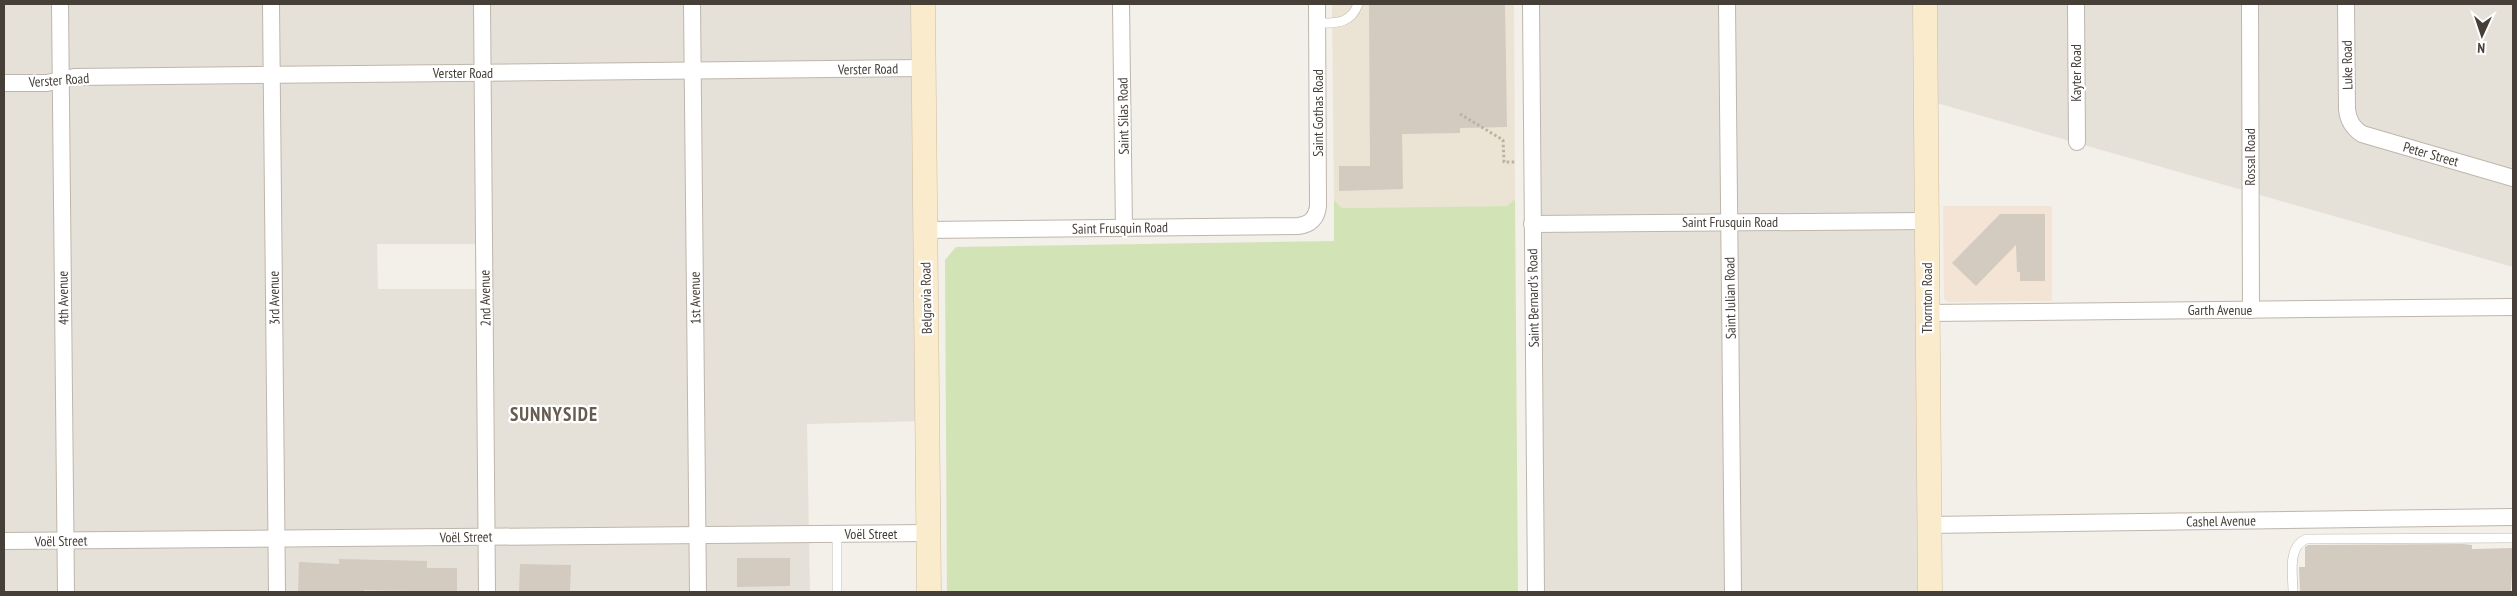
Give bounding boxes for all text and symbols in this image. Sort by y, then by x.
north arrow [2457,10,2507,60]
text: N [2477,39,2486,57]
street label: Luke Road [2338,40,2356,90]
street label: Kayter Road [2067,44,2085,102]
street label: Verster Road [837,59,898,79]
street label: Verster Road [432,64,493,82]
street label: Verster Road [27,69,90,91]
street label: Saint Gothas Road [1309,69,1327,157]
street label: Saint Silas Road [1113,77,1133,155]
street label: Rossal Road [2241,128,2259,186]
street label: Peter Street [2401,137,2461,171]
street label: Saint Frusquin Road [1682,213,1778,231]
street label: Saint Frusquin Road [1072,218,1168,238]
street label: Saint Bernard's Road [1523,248,1543,348]
street label: Saint Julian Road [1720,257,1740,339]
street label: Belgravia Road [916,262,936,334]
street label: Thornton Road [1918,262,1936,334]
street label: 2nd Avenue [476,269,494,326]
street label: 4th Avenue [54,270,72,325]
street label: 3rd Avenue [265,271,283,325]
street label: 1st Avenue [686,271,704,325]
street label: Garth Avenue [2188,301,2253,319]
district label: SUNNYSIDE [510,402,598,426]
street label: Cashel Avenue [2186,511,2256,531]
street label: Voël Street [844,525,898,543]
street label: Voël Street [438,528,493,546]
street label: Voël Street [33,532,88,550]

